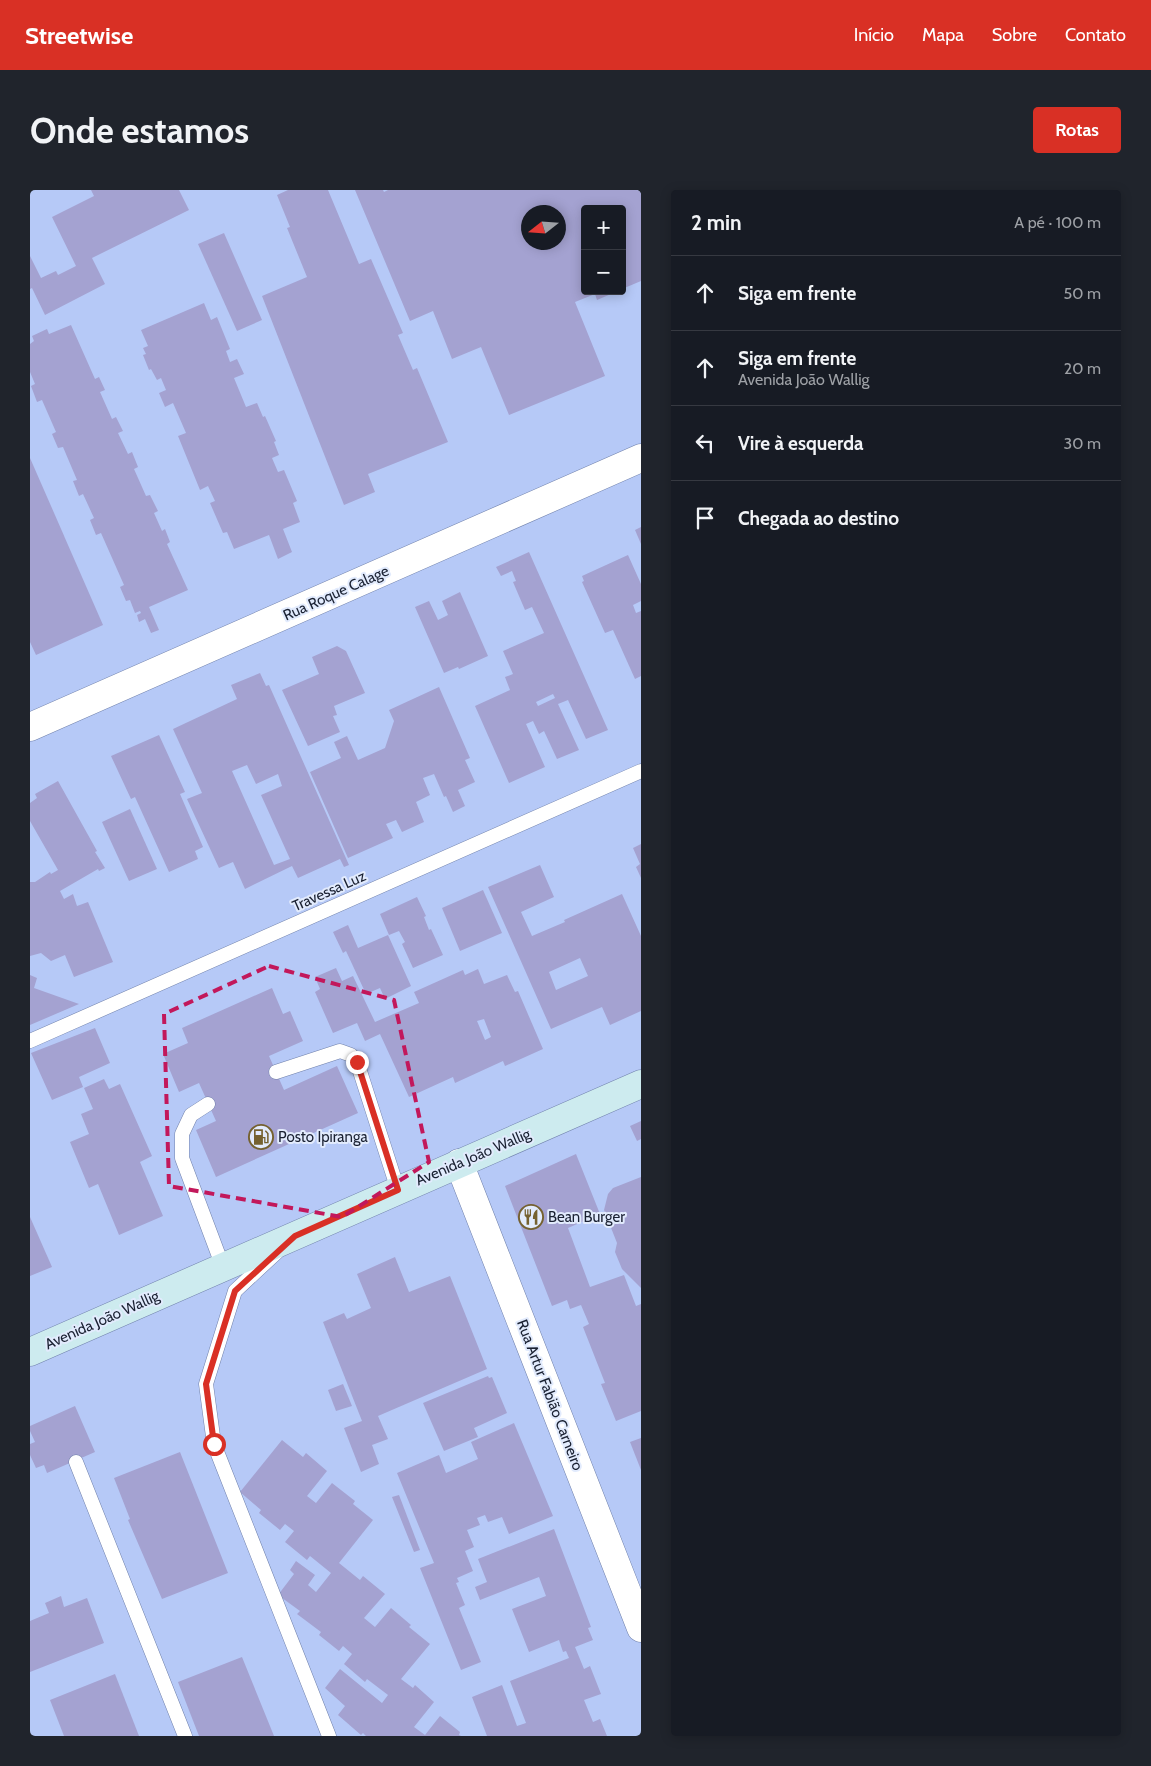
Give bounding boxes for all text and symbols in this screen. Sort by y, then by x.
text: Streetwise [25,21,133,50]
text: Início [854,24,894,46]
text: Mapa [922,24,964,46]
text: Sobre [992,24,1037,46]
text: Contato [1065,24,1126,46]
button: Rotas [1033,107,1121,153]
text: Onde estamos [30,109,249,152]
north arrow [521,205,566,250]
map controls [581,205,626,295]
button: + [581,205,626,250]
text: 2 min [691,210,742,235]
text: A pé · 100 m [1014,213,1101,232]
button: − [581,250,626,295]
icon: ahead [691,279,719,307]
text: Siga em frente [738,282,856,305]
text: 50 m [1064,284,1101,303]
text: Siga em frente [738,347,856,370]
icon: ahead [691,354,719,382]
text: 20 m [1064,359,1101,378]
text: Avenida João Wallig [738,370,870,389]
icon: left [691,429,719,457]
text: Vire à esquerda [738,432,864,455]
text: 30 m [1064,434,1101,453]
icon: arrive [691,504,719,532]
text: Chegada ao destino [738,507,899,530]
street label: Rua Roque Calage [280,561,392,624]
street label: Travessa Luz [289,867,369,915]
route end [346,1051,369,1074]
fuel station icon: Posto Ipiranga [248,1124,274,1150]
street label: Avenida João Wallig [413,1124,534,1189]
place label: Posto Ipiranga [278,1128,368,1146]
restaurant icon: Bean Burger [518,1204,544,1230]
place label: Bean Burger [548,1208,625,1226]
street label: Avenida João Wallig [42,1286,162,1353]
street label: Rua Artur Fabião Carneiro [513,1317,587,1473]
route start [203,1433,226,1456]

